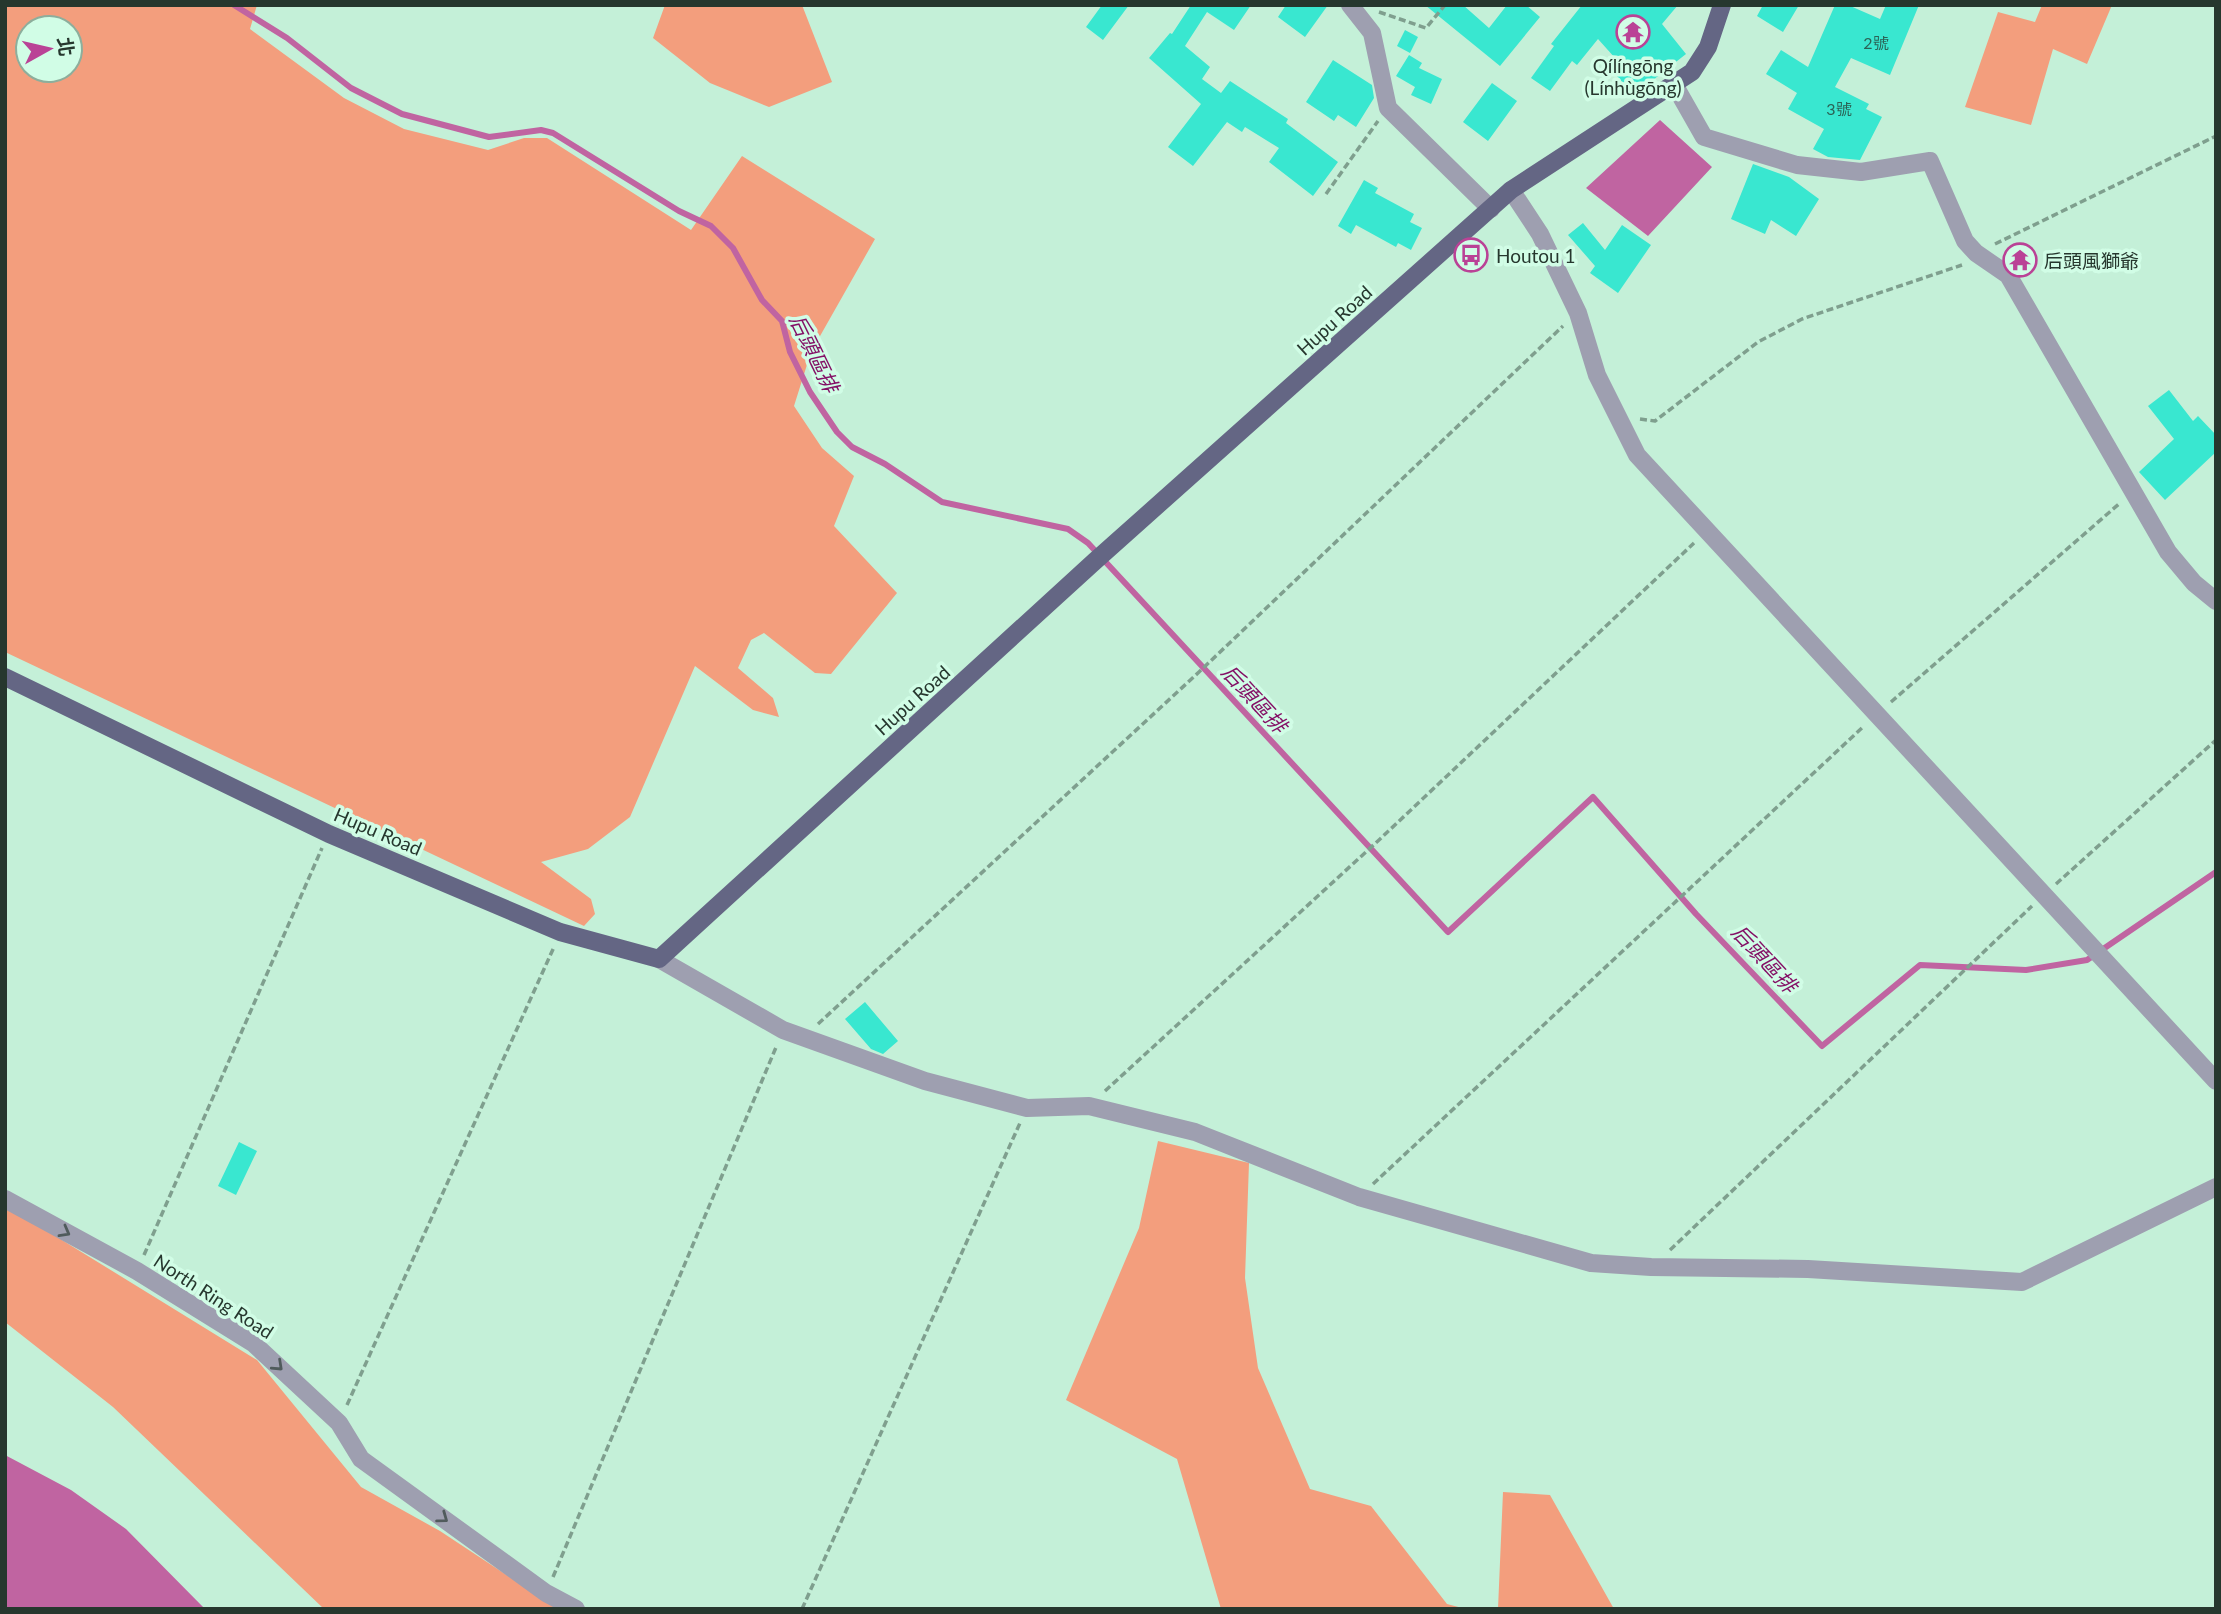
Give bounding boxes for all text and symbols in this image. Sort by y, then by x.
temple icon: Qílíngōng (Línhùgōng) [1614,13,1652,51]
north arrow [14,14,84,84]
house number: 2號 [1863,33,1889,52]
text: 北 [54,36,79,58]
place label: Qílíngōng (Línhùgōng) [1584,54,1682,99]
house number: 3號 [1826,99,1852,118]
bus stop icon: Houtou 1 [1452,236,1490,274]
temple icon: 后頭風獅爺 [2001,241,2039,279]
place label: Houtou 1 [1496,244,1576,267]
place label: 后頭風獅爺 [2044,249,2139,272]
street label: Hupu Road [1292,280,1376,360]
water label: 后頭區排 [785,310,846,399]
water label: 后頭區排 [1217,659,1295,739]
street label: Hupu Road [870,660,954,740]
street label: Hupu Road [331,802,425,860]
water label: 后頭區排 [1727,919,1805,999]
one-way arrow [58,1223,70,1237]
street label: North Ring Road [150,1249,278,1343]
one-way arrow [270,1357,283,1370]
one-way arrow [435,1510,448,1522]

